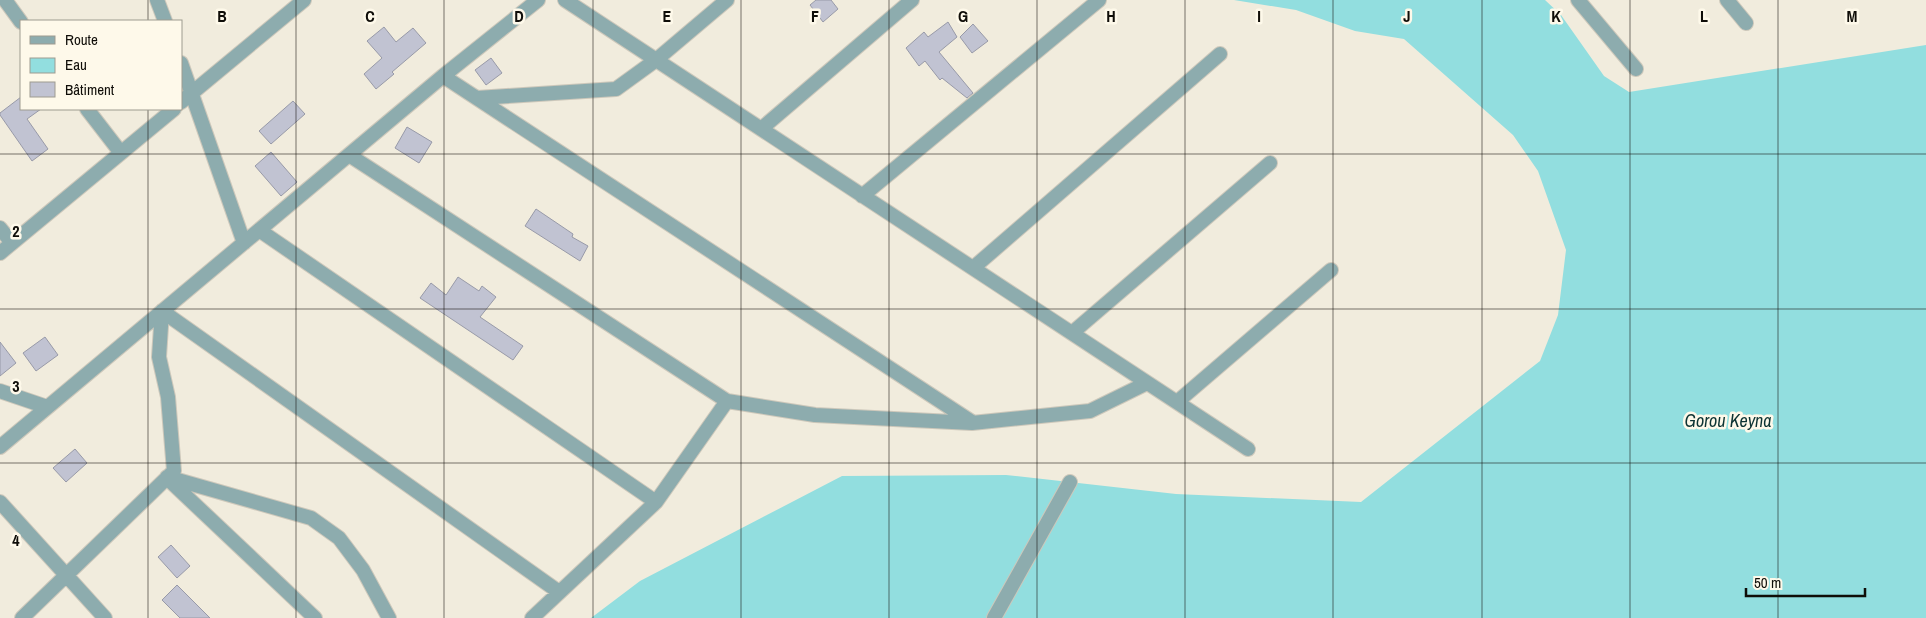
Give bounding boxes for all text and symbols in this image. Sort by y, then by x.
text: B [217,5,227,27]
text: C [365,5,375,27]
text: D [514,5,524,27]
text: E [663,5,672,27]
text: F [811,5,819,27]
text: G [958,5,968,27]
text: H [1106,5,1116,27]
text: I [1257,5,1261,27]
text: J [1403,5,1411,27]
text: K [1551,5,1561,27]
text: L [1700,5,1708,27]
text: M [1847,5,1858,27]
legend [20,20,182,110]
text: Route [65,29,98,50]
text: Eau [65,54,87,75]
text: Bâtiment [65,79,115,100]
text: 2 [12,220,20,242]
text: 3 [12,375,20,397]
water label: Gorou Keyna [1685,408,1771,433]
text: 4 [12,529,20,551]
scale bar [1746,566,1865,598]
text: 50 m [1754,572,1781,593]

